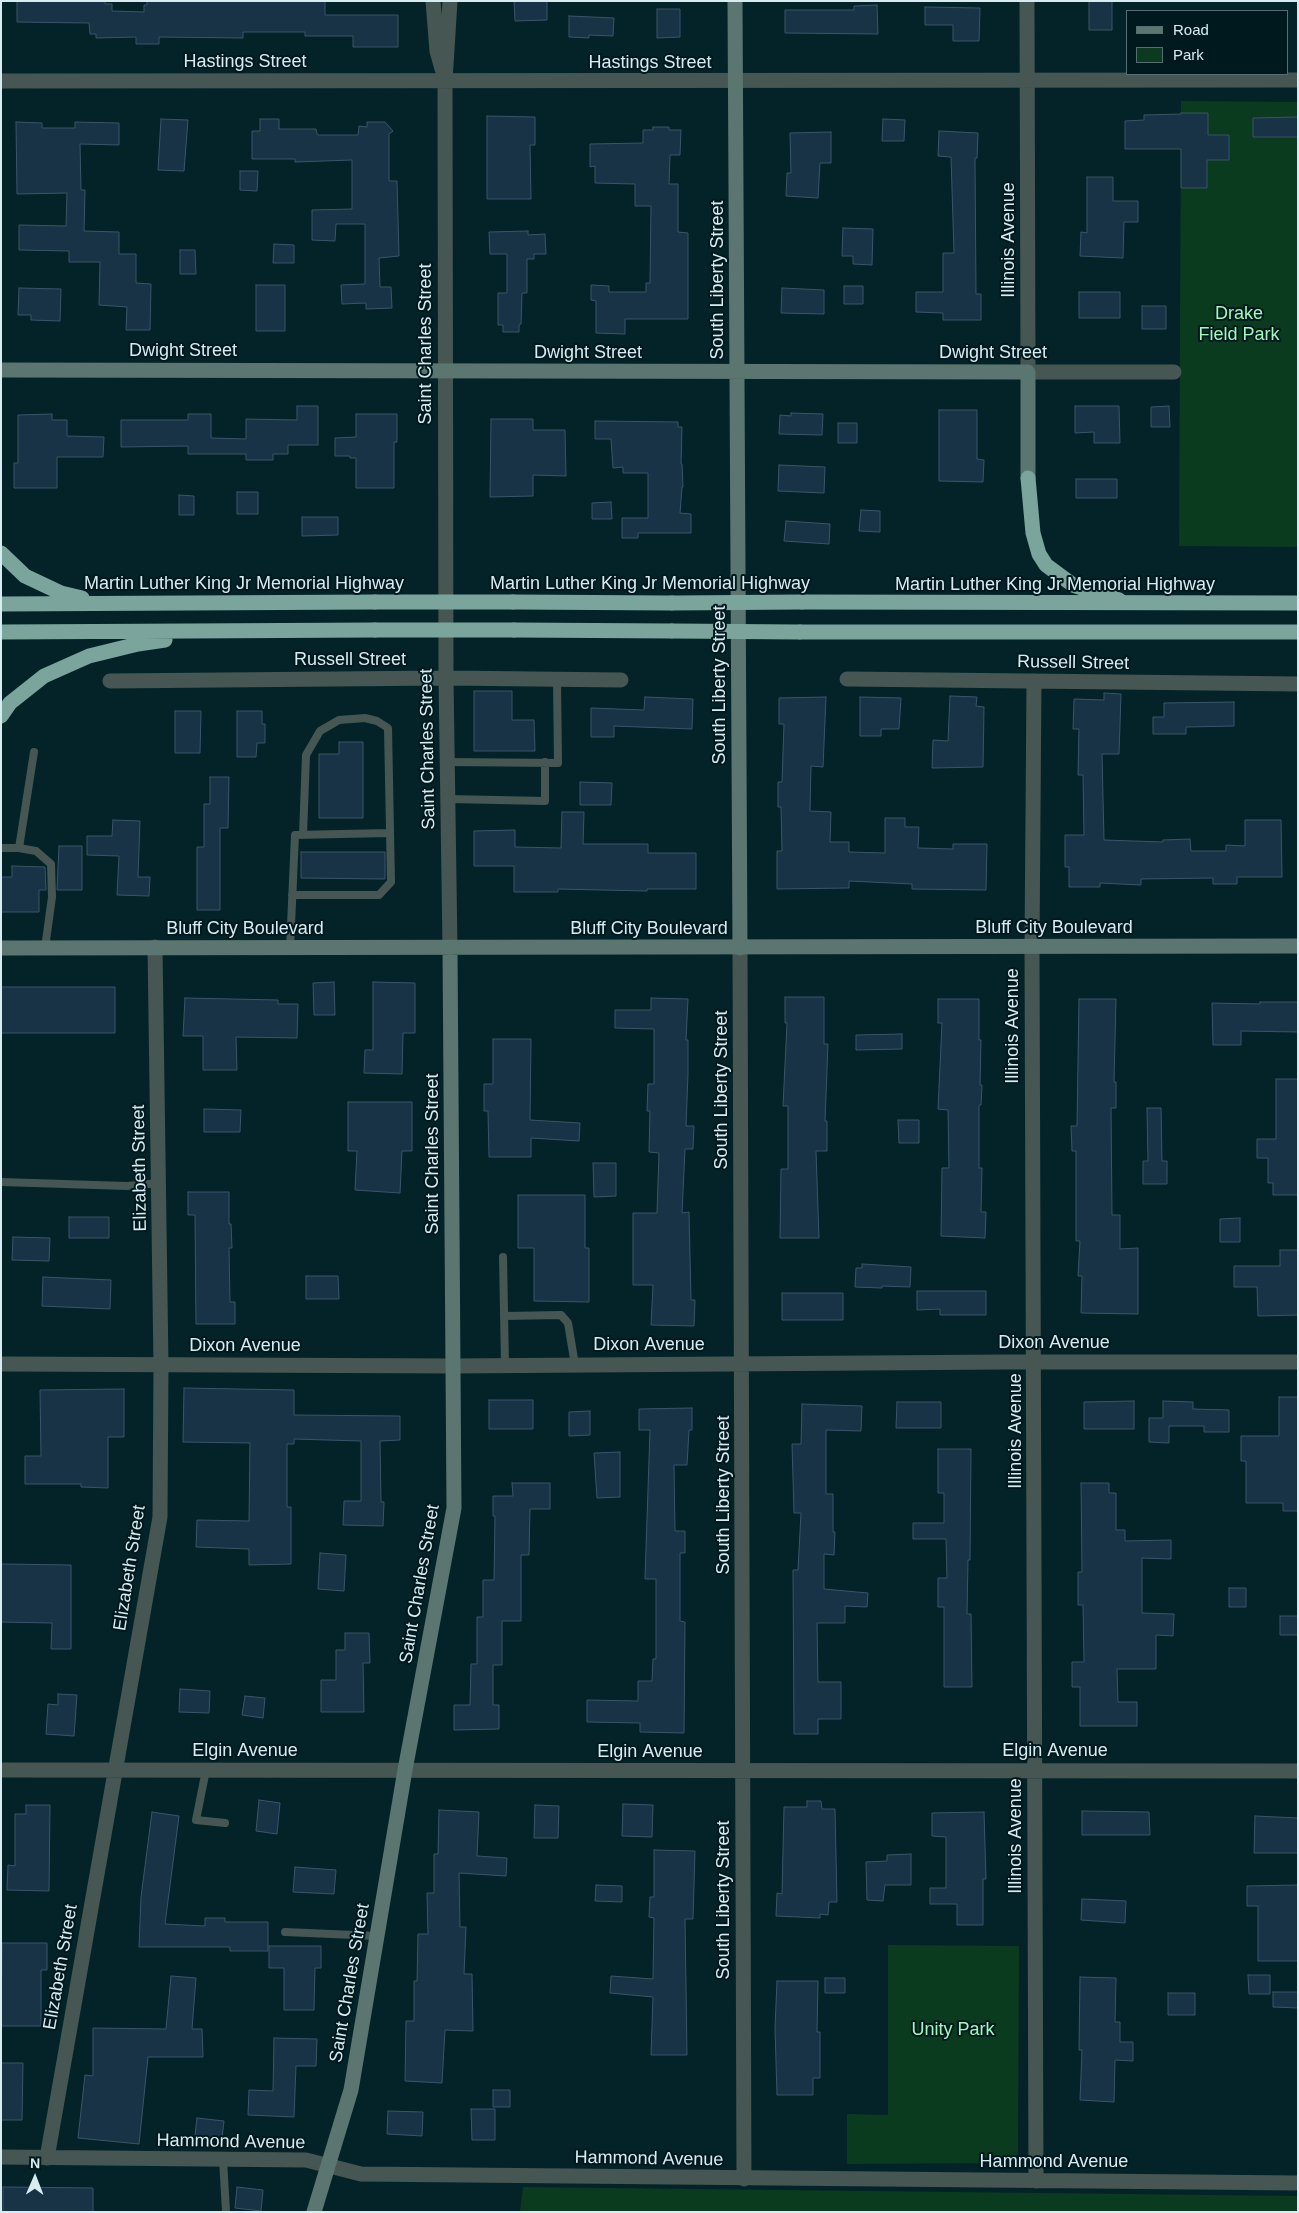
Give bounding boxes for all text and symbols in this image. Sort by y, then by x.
legend [1126,10,1289,75]
text: Road [1173,21,1209,38]
text: Park [1173,46,1204,63]
street label: Hastings Street [183,51,307,73]
street label: Hastings Street [588,52,712,74]
street label: Illinois Avenue [998,182,1020,298]
street label: South Liberty Street [707,200,729,360]
street label: Saint Charles Street [415,263,437,425]
park label: Drake Field Park [1198,303,1280,346]
street label: Dwight Street [129,340,237,362]
street label: Dwight Street [534,342,642,364]
street label: Dwight Street [939,342,1047,364]
street label: Martin Luther King Jr Memorial Highway [84,573,404,595]
street label: Martin Luther King Jr Memorial Highway [490,573,810,595]
street label: Martin Luther King Jr Memorial Highway [895,574,1215,596]
street label: South Liberty Street [709,605,731,765]
street label: Russell Street [294,649,406,671]
street label: Russell Street [1017,651,1129,675]
street label: Saint Charles Street [416,668,440,830]
street label: Bluff City Boulevard [975,917,1133,939]
street label: Bluff City Boulevard [166,918,324,940]
street label: Bluff City Boulevard [570,918,728,940]
street label: Illinois Avenue [1002,968,1024,1084]
street label: South Liberty Street [711,1010,733,1170]
street label: Saint Charles Street [422,1073,444,1235]
street label: Elizabeth Street [128,1104,152,1232]
street label: Dixon Avenue [998,1332,1110,1354]
street label: Dixon Avenue [593,1334,705,1356]
street label: Dixon Avenue [189,1335,301,1357]
street label: Illinois Avenue [1005,1373,1027,1489]
street label: South Liberty Street [713,1415,735,1575]
street label: Saint Charles Street [395,1503,445,1665]
street label: Elizabeth Street [109,1504,151,1632]
street label: Elgin Avenue [192,1740,298,1762]
street label: Elgin Avenue [1002,1740,1108,1762]
street label: Elgin Avenue [597,1741,703,1763]
street label: Illinois Avenue [1005,1778,1027,1894]
street label: South Liberty Street [713,1820,735,1980]
street label: Saint Charles Street [325,1902,375,2064]
street label: Elizabeth Street [39,1903,83,2031]
park label: Unity Park [911,2019,995,2041]
street label: Hammond Avenue [156,2130,306,2154]
street label: Hammond Avenue [574,2147,724,2171]
street label: Hammond Avenue [980,2151,1128,2173]
north arrow [10,2153,60,2203]
text: N [30,2155,40,2171]

